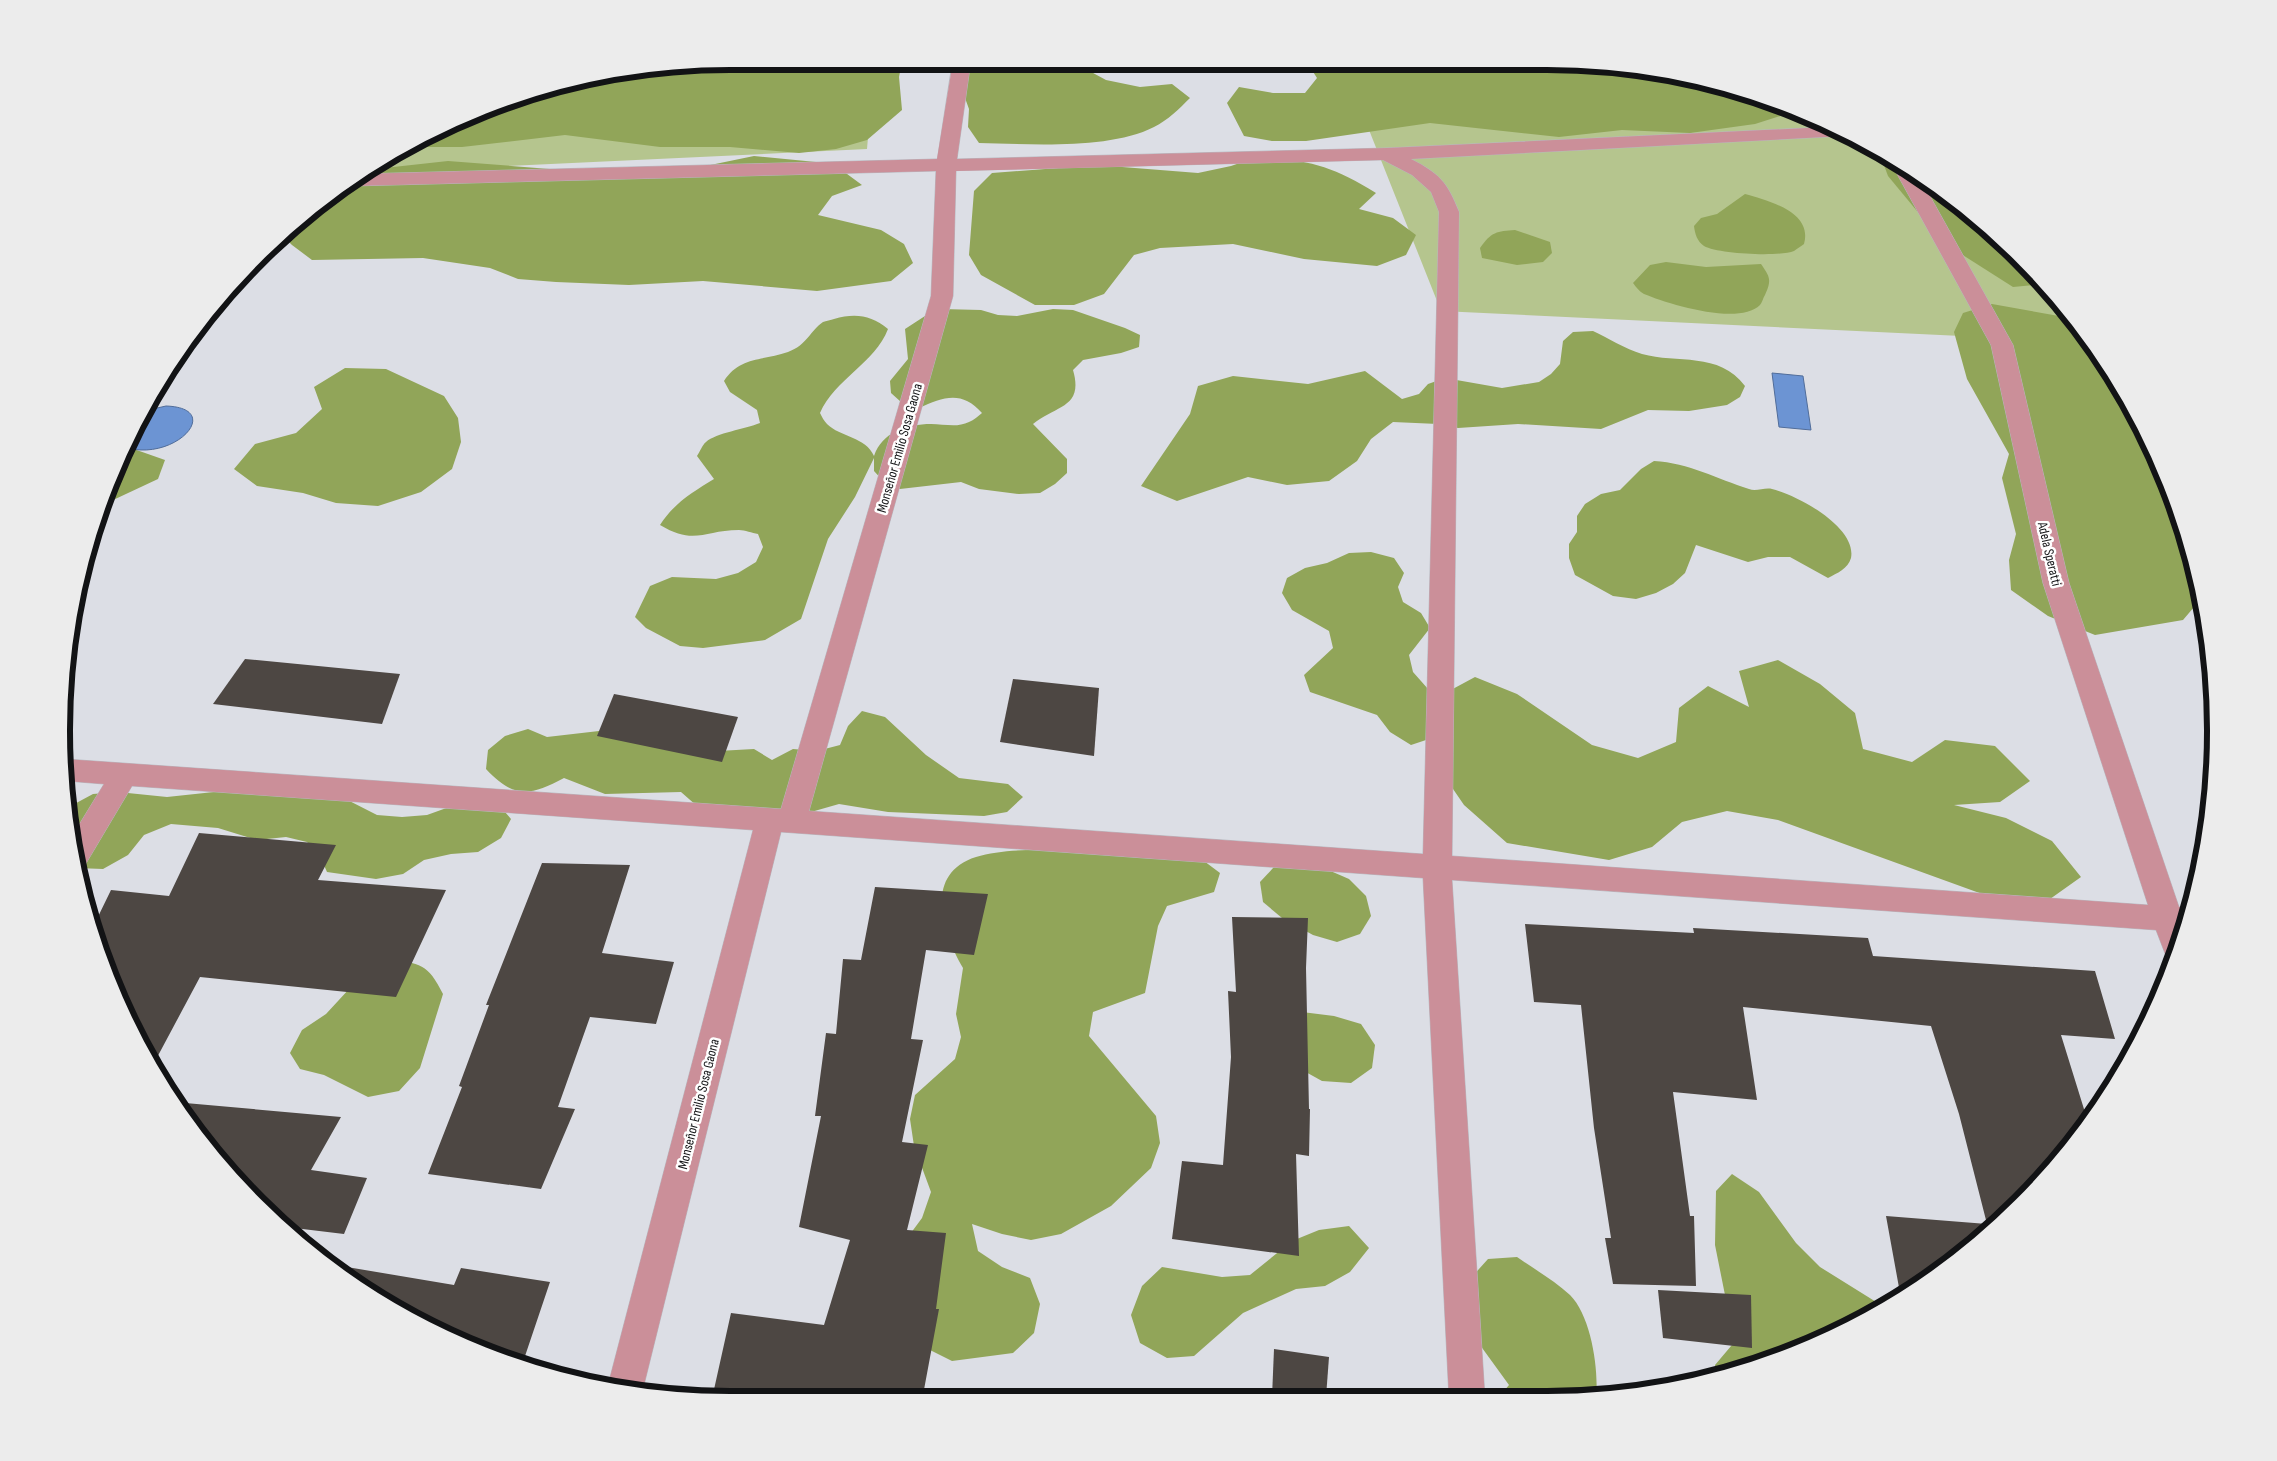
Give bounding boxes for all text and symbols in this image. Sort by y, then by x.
street label: Monseñor Emilio Sosa Gaona [873,382,926,515]
street label: Adela Speratti [2034,519,2065,588]
street label: Monseñor Emilio Sosa Gaona [674,1037,723,1171]

